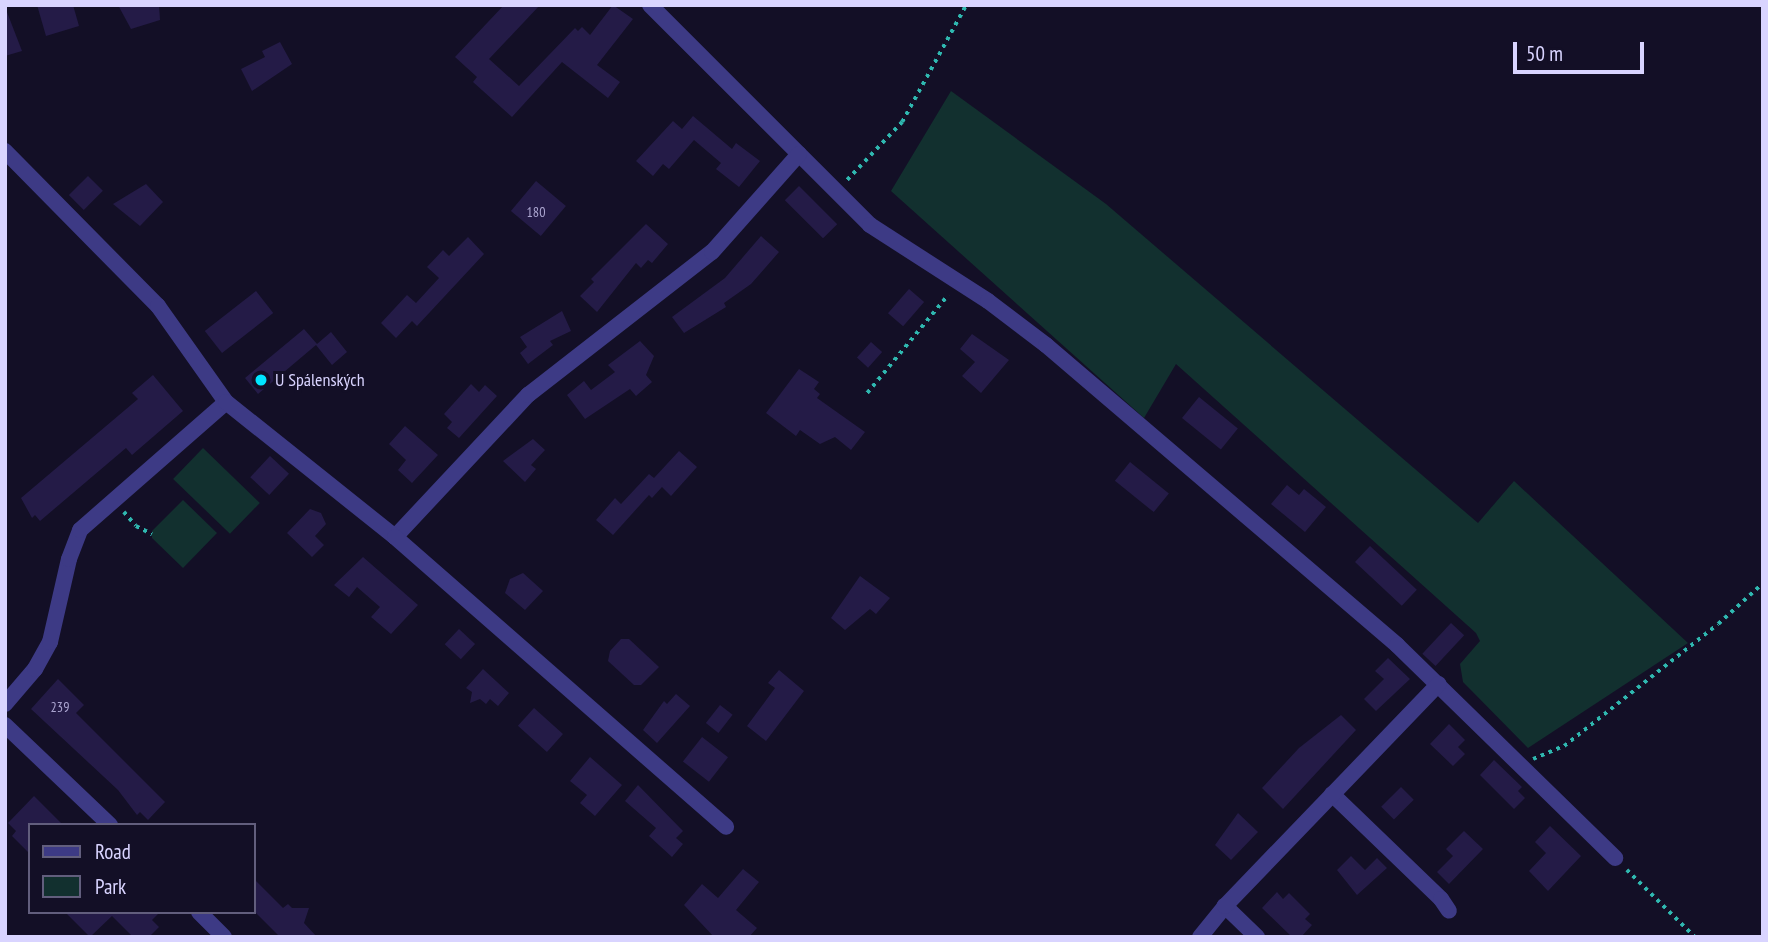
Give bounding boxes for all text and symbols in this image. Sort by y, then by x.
scale bar [1516,28,1647,72]
text: 50 m [1526,40,1563,67]
house number: 180 [527,204,545,220]
place label: U Spálenských [275,369,365,391]
marker: U Spálenských [253,372,269,388]
house number: 239 [51,699,69,715]
legend [28,823,256,914]
text: Road [95,838,131,865]
text: Park [95,873,126,900]

